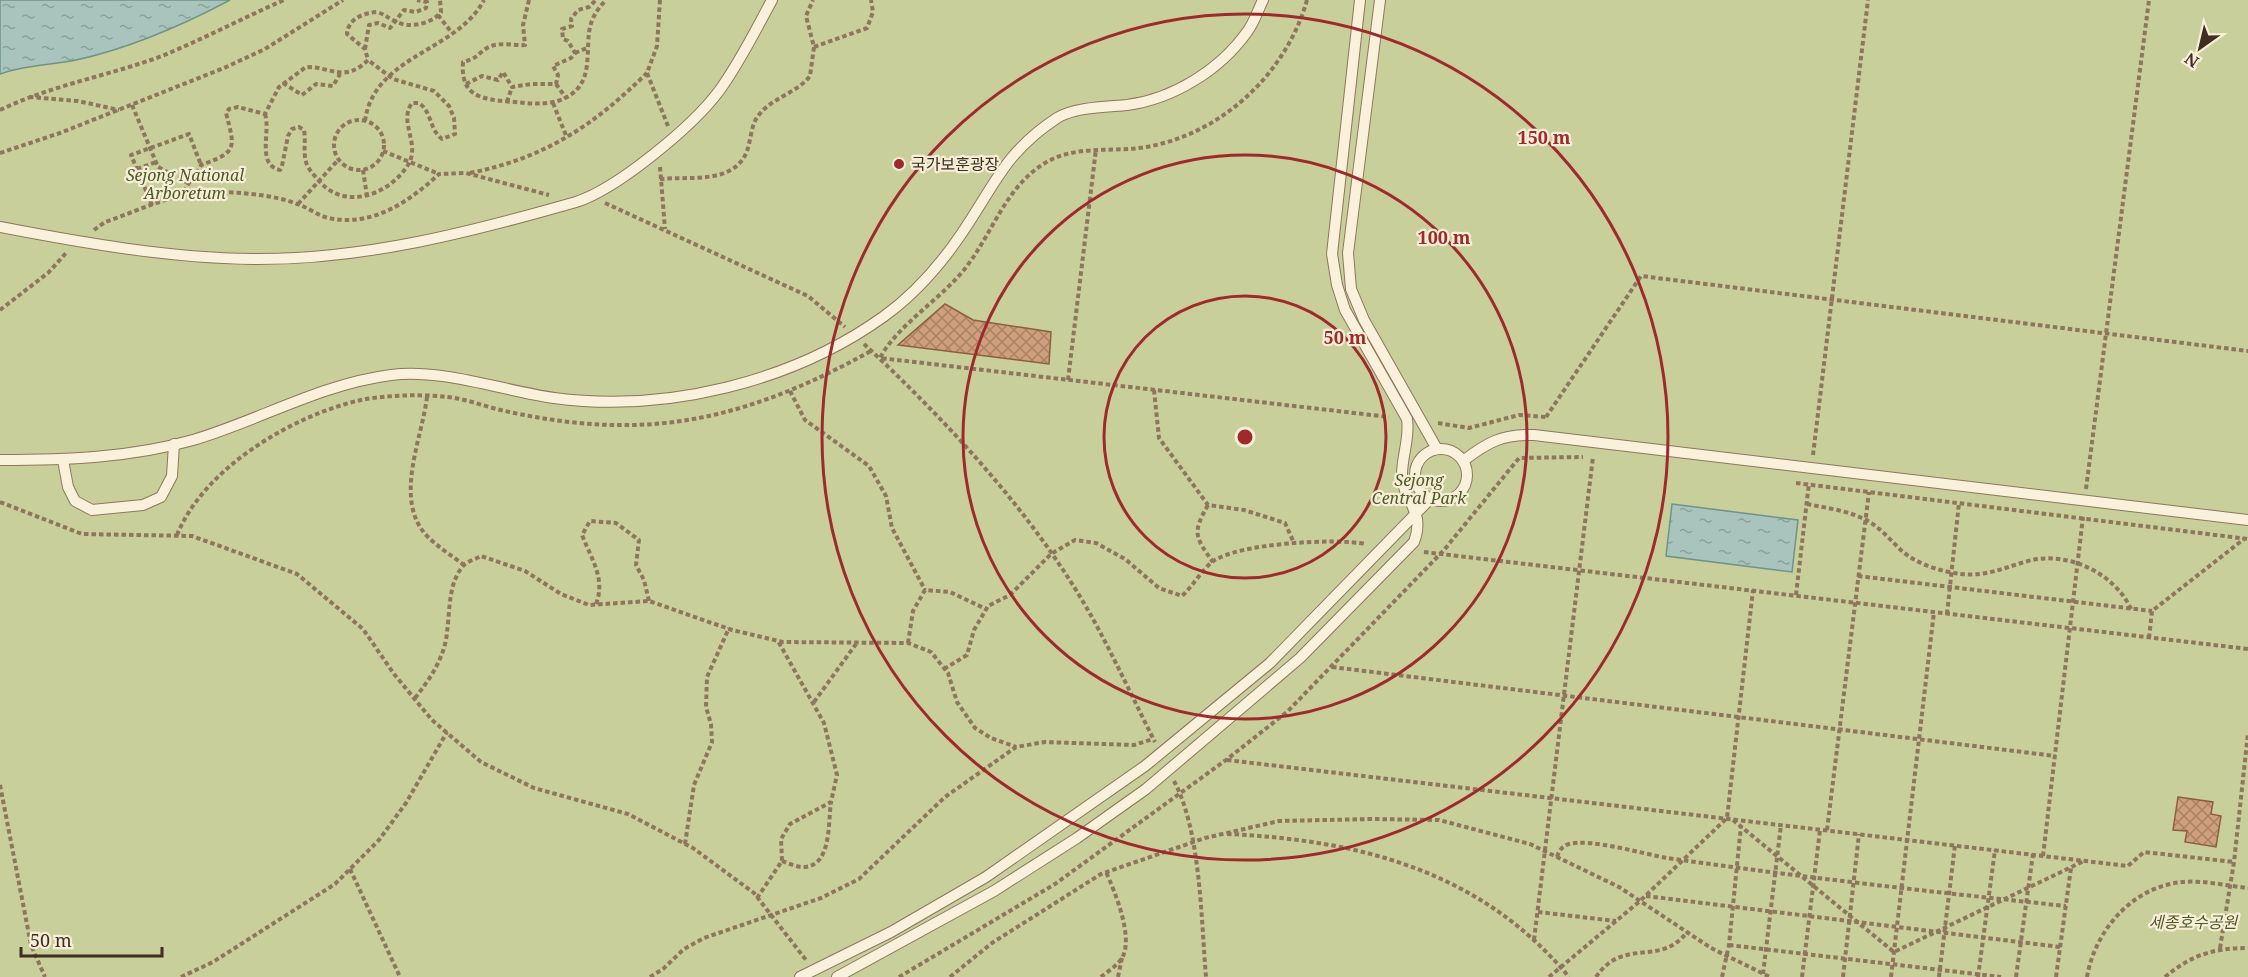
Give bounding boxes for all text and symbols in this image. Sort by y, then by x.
north arrow [2170,18,2230,78]
text: N [2180,48,2203,73]
text: 150 m [1518,125,1571,149]
place label: 국가보훈광장 [911,153,1000,175]
marker: 국가보훈광장 [892,157,906,171]
park label: Sejong National Arboretum [126,164,244,204]
text: 100 m [1418,225,1471,249]
text: 50 m [1324,325,1367,349]
centre of rings [1235,427,1255,447]
park label: Sejong Central Park [1372,469,1467,509]
park label: 세종호수공원 [2149,911,2238,933]
scale bar [21,920,162,958]
text: 50 m [30,928,72,952]

